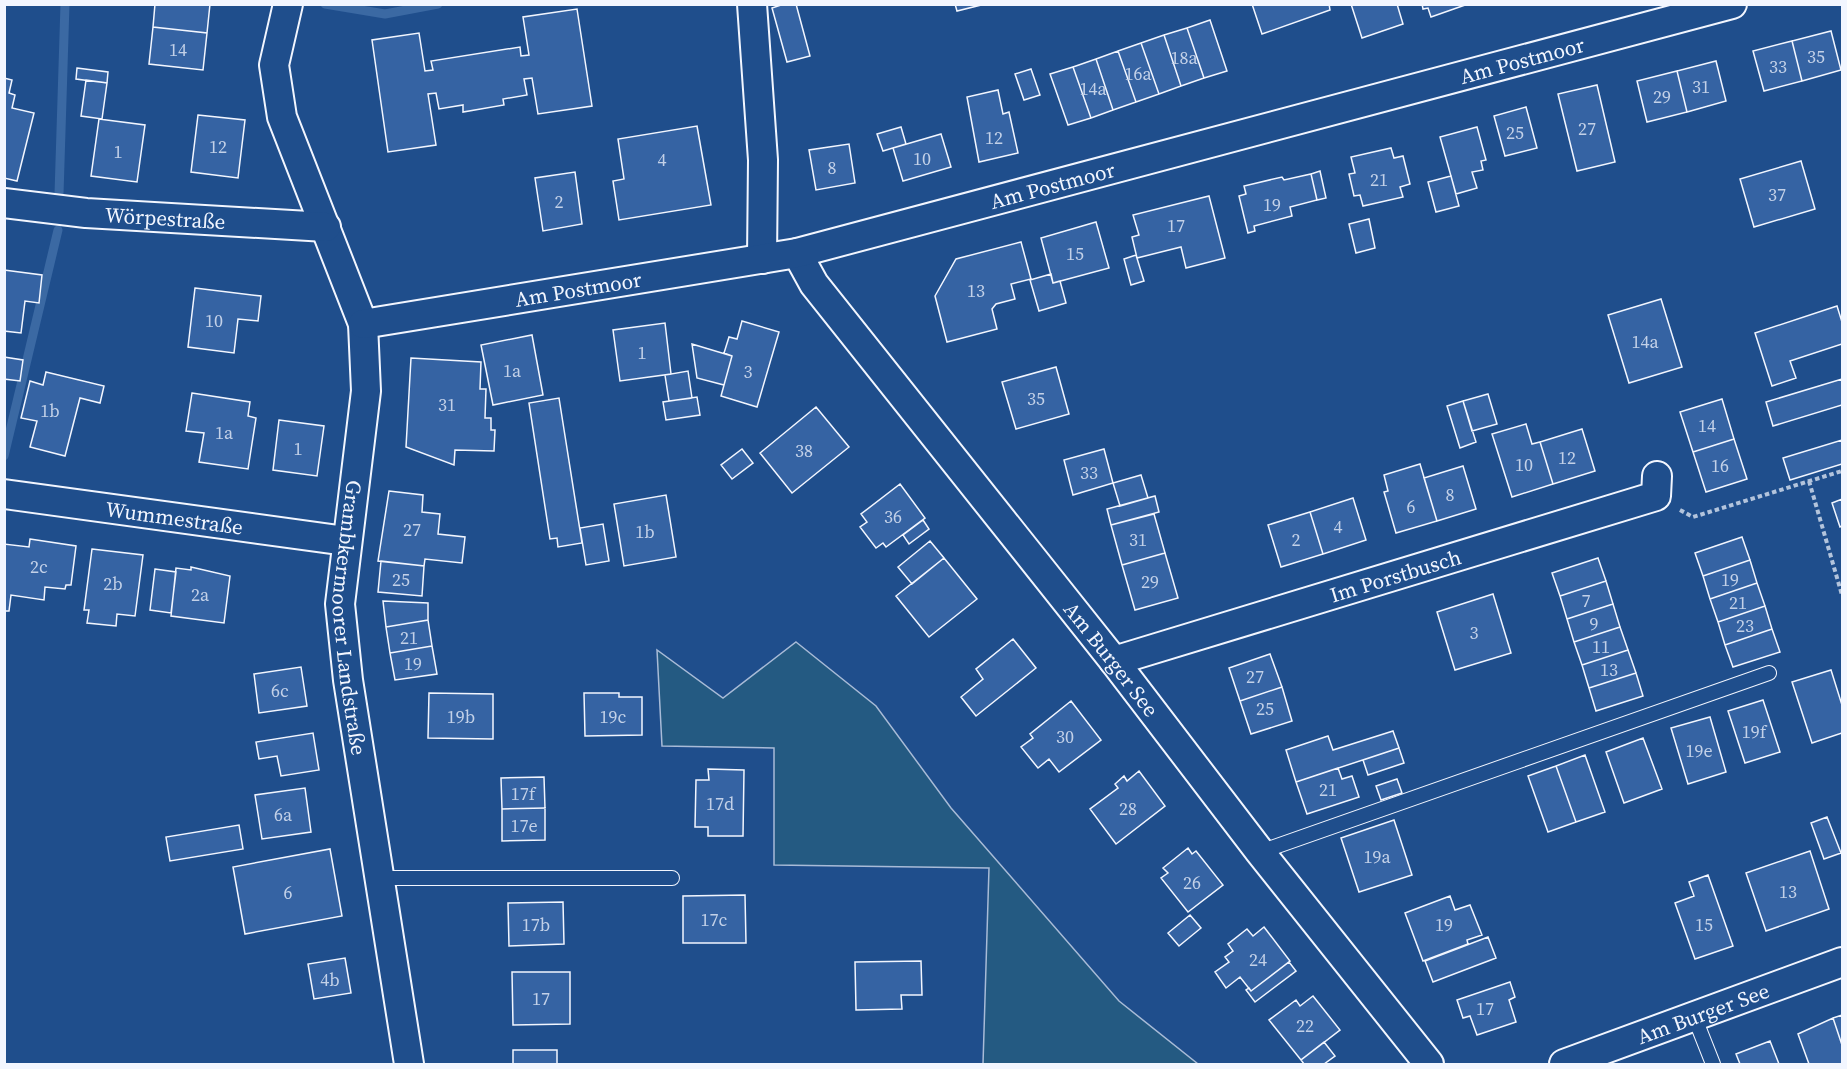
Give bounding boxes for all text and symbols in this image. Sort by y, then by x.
street label: Am Postmoor [1456,29,1588,90]
house number: 14 [169,37,187,62]
house number: 35 [1807,44,1825,69]
house number: 18a [1170,45,1198,70]
house number: 33 [1769,54,1787,79]
house number: 16a [1124,61,1152,86]
house number: 31 [1692,74,1710,99]
house number: 14a [1079,76,1107,101]
house number: 29 [1653,84,1671,109]
house number: 27 [1578,116,1596,141]
house number: 25 [1506,120,1524,145]
house number: 12 [985,125,1003,150]
house number: 12 [209,134,227,159]
house number: 1 [114,139,123,164]
house number: 10 [913,146,931,171]
house number: 4 [658,147,667,172]
street label: Am Postmoor [987,154,1118,215]
house number: 8 [828,155,837,180]
house number: 21 [1370,167,1388,192]
house number: 37 [1768,182,1786,207]
house number: 2 [555,189,564,214]
house number: 19 [1263,192,1281,217]
street label: Wörpestraße [104,200,226,236]
house number: 17 [1167,213,1185,238]
house number: 15 [1066,241,1084,266]
street label: Am Postmoor [513,264,644,313]
house number: 13 [967,278,985,303]
house number: 10 [205,308,223,333]
house number: 14a [1631,329,1659,354]
house number: 1 [638,340,647,365]
house number: 1a [503,358,522,383]
house number: 3 [744,359,753,384]
house number: 35 [1027,386,1045,411]
house number: 31 [438,392,456,417]
house number: 1b [40,398,60,423]
house number: 14 [1698,413,1716,438]
house number: 1a [215,420,234,445]
house number: 1 [294,436,303,461]
house number: 38 [795,438,813,463]
house number: 12 [1558,445,1576,470]
house number: 10 [1515,452,1533,477]
house number: 16 [1711,453,1729,478]
house number: 33 [1080,460,1098,485]
street label: Grambkermoorer Landstraße [325,479,374,757]
house number: 8 [1446,482,1455,507]
street label: Wummestraße [104,494,245,541]
house number: 6 [1407,494,1416,519]
house number: 36 [884,504,902,529]
house number: 4 [1334,514,1343,539]
house number: 27 [403,517,421,542]
house number: 1b [635,519,655,544]
house number: 31 [1129,527,1147,552]
house number: 2 [1292,527,1301,552]
street label: Im Porstbusch [1326,542,1464,609]
house number: 2c [30,554,48,579]
house number: 25 [392,567,410,592]
house number: 19 [1721,567,1739,592]
house number: 29 [1141,569,1159,594]
house number: 2b [103,571,123,596]
house number: 2a [191,582,210,607]
house number: 7 [1582,588,1591,613]
house number: 21 [1729,590,1747,615]
street label: Am Burger See [1057,595,1166,722]
house number: 9 [1590,611,1599,636]
house number: 23 [1736,613,1754,638]
house number: 3 [1470,620,1479,645]
house number: 21 [400,625,418,650]
house number: 11 [1592,634,1610,659]
house number: 19 [404,651,422,676]
house number: 13 [1600,657,1618,682]
house number: 27 [1246,664,1264,689]
house number: 6c [271,678,289,703]
house number: 25 [1256,696,1274,721]
house number: 19b [447,704,475,729]
house number: 19c [600,704,627,729]
house number: 19f [1742,719,1768,744]
house number: 30 [1056,724,1074,749]
house number: 19e [1685,738,1713,763]
house number: 21 [1319,777,1337,802]
house number: 17f [511,781,537,806]
house number: 17d [706,791,734,816]
house number: 28 [1119,796,1137,821]
house number: 6a [274,802,293,827]
house number: 17e [510,813,538,838]
house number: 19a [1363,844,1391,869]
house number: 26 [1183,870,1201,895]
house number: 13 [1779,879,1797,904]
house number: 6 [284,880,293,905]
house number: 17c [701,907,728,932]
house number: 17b [522,912,550,937]
house number: 19 [1435,912,1453,937]
house number: 15 [1695,912,1713,937]
house number: 24 [1249,947,1267,972]
house number: 4b [320,967,340,992]
street label: Am Burger See [1633,975,1773,1051]
house number: 17 [532,986,550,1011]
house number: 17 [1476,996,1494,1021]
house number: 22 [1296,1013,1314,1038]

